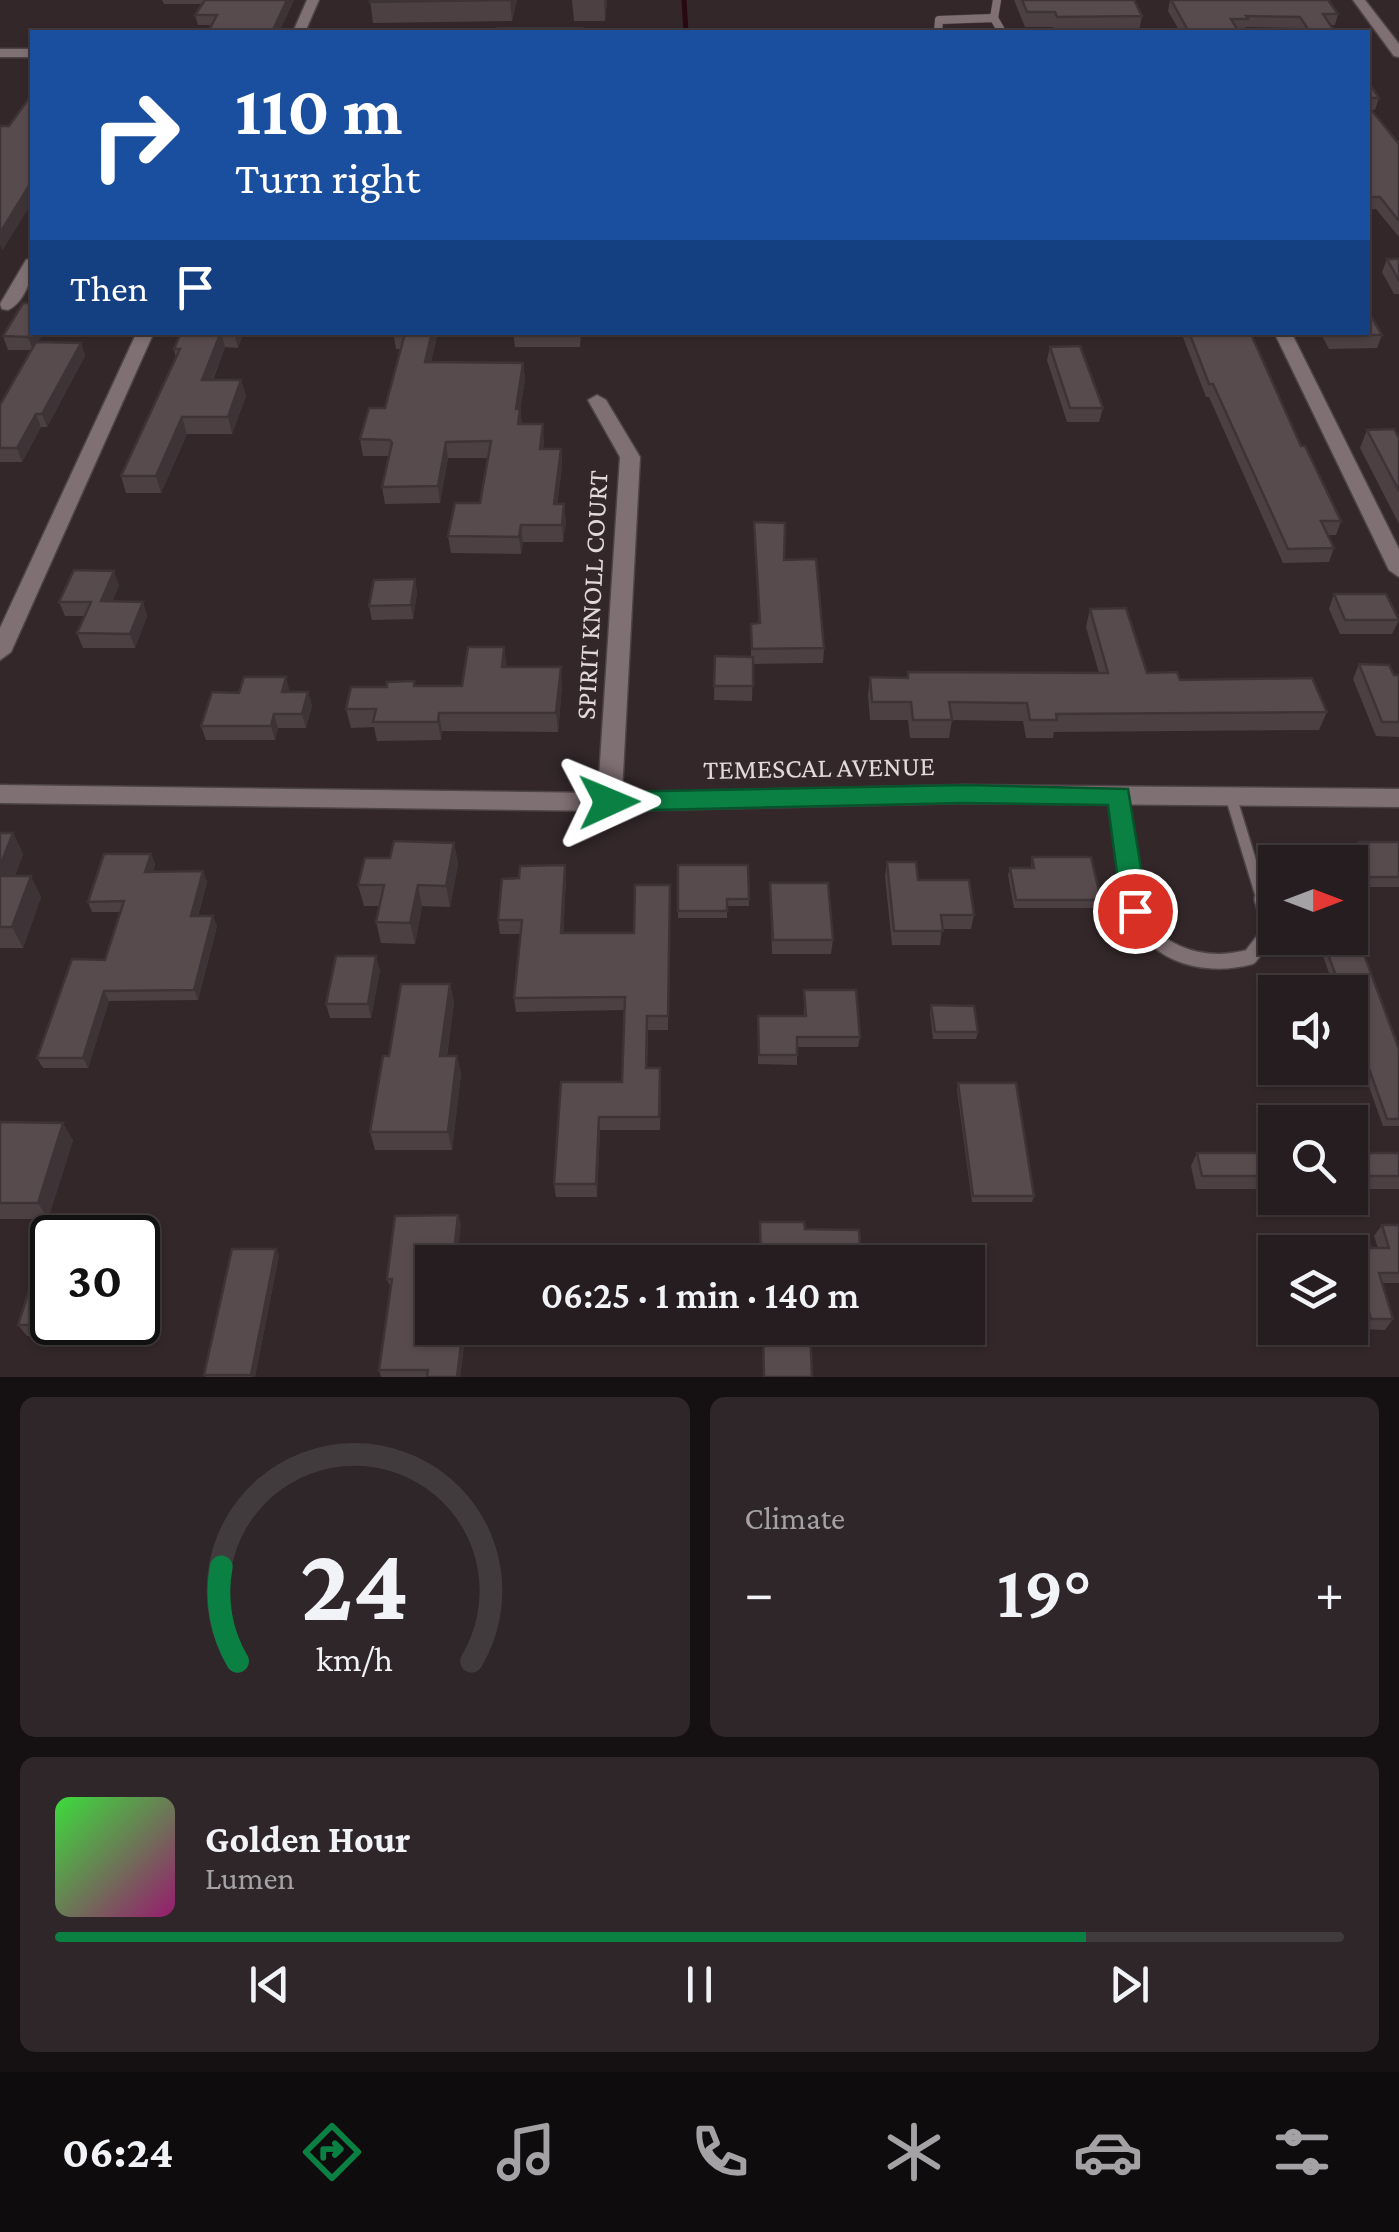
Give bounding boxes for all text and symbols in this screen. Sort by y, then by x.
icon: right [70,70,200,200]
text: 110 m [235,71,403,149]
text: Turn right [235,153,420,203]
icon: arrive [168,260,223,315]
text: Then [70,267,148,309]
street label: SPIRIT KNOLL COURT [569,469,614,721]
position arrow [557,750,661,854]
street label: TEMESCAL AVENUE [703,750,935,785]
north arrow [1258,845,1368,955]
map controls [1258,845,1368,1345]
pin [1093,869,1178,954]
icon: arrive [1108,884,1163,939]
button: sound [1258,975,1368,1085]
button: search [1258,1105,1368,1215]
speed limit sign: 30 [30,1215,160,1345]
button: layers [1258,1235,1368,1345]
text: 06:25 · 1 min · 140 m [541,1274,859,1316]
text: Climate [745,1500,845,1536]
text: 24 [300,1526,409,1641]
text: 19° [997,1550,1092,1633]
text: − [745,1562,774,1623]
text: + [1315,1562,1344,1623]
text: km/h [316,1639,393,1679]
text: Golden Hour [205,1818,411,1860]
text: Lumen [205,1860,295,1896]
icon: previous [242,1957,297,2012]
icon: pause [672,1957,727,2012]
icon: next [1102,1957,1157,2012]
icon: directions [297,2117,367,2187]
icon: music [491,2117,561,2187]
icon: phone [685,2117,755,2187]
icon: climate [879,2117,949,2187]
icon: car [1073,2117,1143,2187]
icon: filters [1267,2117,1337,2187]
text: 06:24 [62,2127,174,2177]

